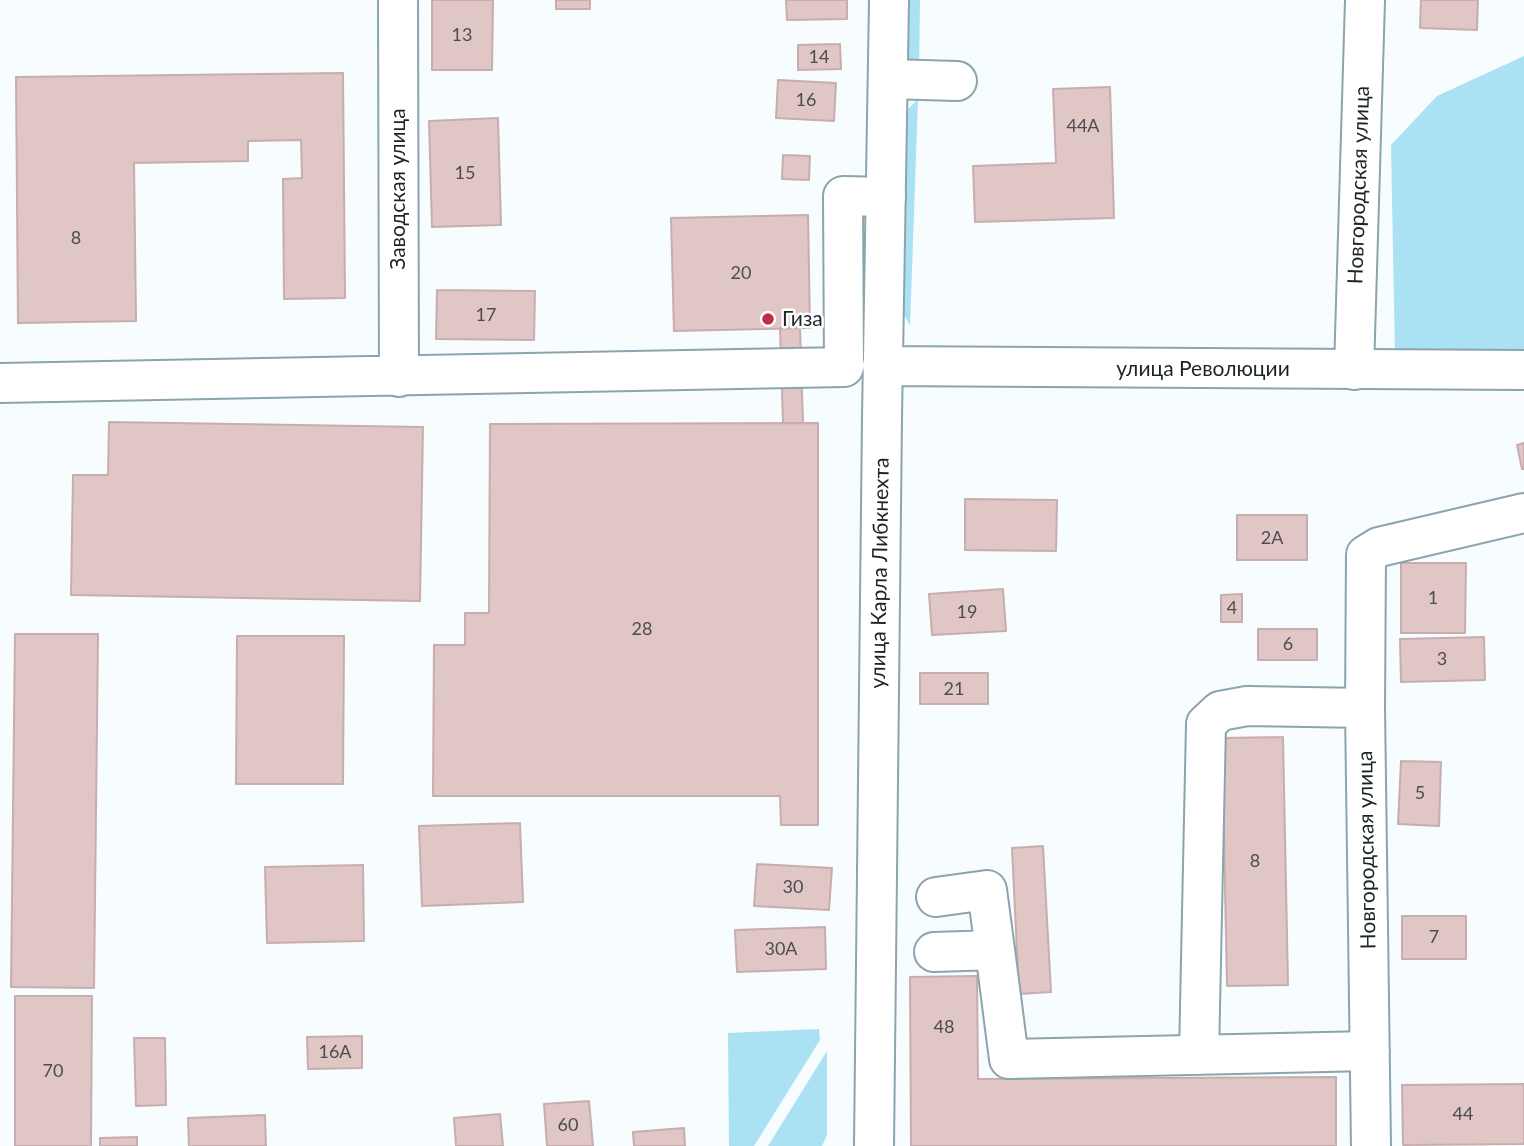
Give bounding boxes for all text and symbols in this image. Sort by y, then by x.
house number: 13 [452,24,472,46]
house number: 14 [809,46,829,68]
street label: Новгородская улица [1343,85,1375,285]
house number: 16 [796,89,816,111]
street label: Заводская улица [385,108,411,270]
house number: 44А [1066,115,1100,137]
house number: 15 [455,162,475,184]
house number: 8 [71,227,81,249]
house number: 20 [731,262,751,284]
house number: 17 [476,304,496,326]
place label: Гиза [782,306,823,332]
marker: Гиза [760,311,776,327]
street label: улица Революции [1116,356,1290,382]
street label: улица Карла Либкнехта [865,457,895,689]
house number: 2А [1261,527,1283,549]
house number: 1 [1428,587,1438,609]
house number: 4 [1227,597,1237,619]
house number: 19 [957,601,977,623]
house number: 28 [632,618,652,640]
house number: 6 [1283,633,1293,655]
house number: 3 [1437,648,1447,670]
house number: 21 [944,678,964,700]
street label: Новгородская улица [1353,750,1381,950]
house number: 5 [1415,782,1425,804]
house number: 8 [1250,850,1260,872]
house number: 30 [783,876,803,898]
house number: 7 [1429,926,1439,948]
house number: 30А [764,938,798,960]
house number: 48 [934,1016,954,1038]
house number: 16А [318,1041,352,1063]
house number: 70 [43,1060,63,1082]
house number: 44 [1453,1103,1473,1125]
house number: 60 [558,1114,578,1136]

